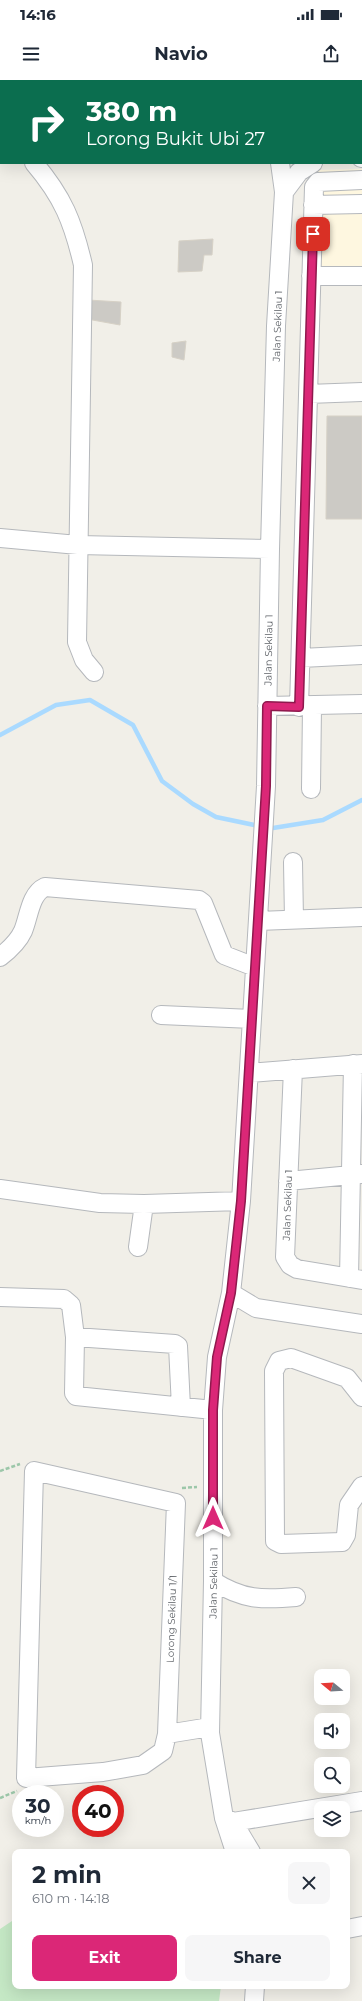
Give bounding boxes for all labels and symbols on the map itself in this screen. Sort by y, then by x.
pin [296,217,330,251]
street label: Jalan Sekilau 1 [270,290,285,363]
street label: Jalan Sekilau 1 [261,614,276,687]
street label: Jalan Sekilau 1 [280,1169,295,1242]
position arrow [192,1497,234,1539]
street label: Jalan Sekilau 1 [206,1547,221,1620]
street label: Lorong Sekilau 1/1 [163,1575,180,1663]
north arrow [314,1669,350,1705]
speed limit sign: 40 [72,1785,124,1837]

